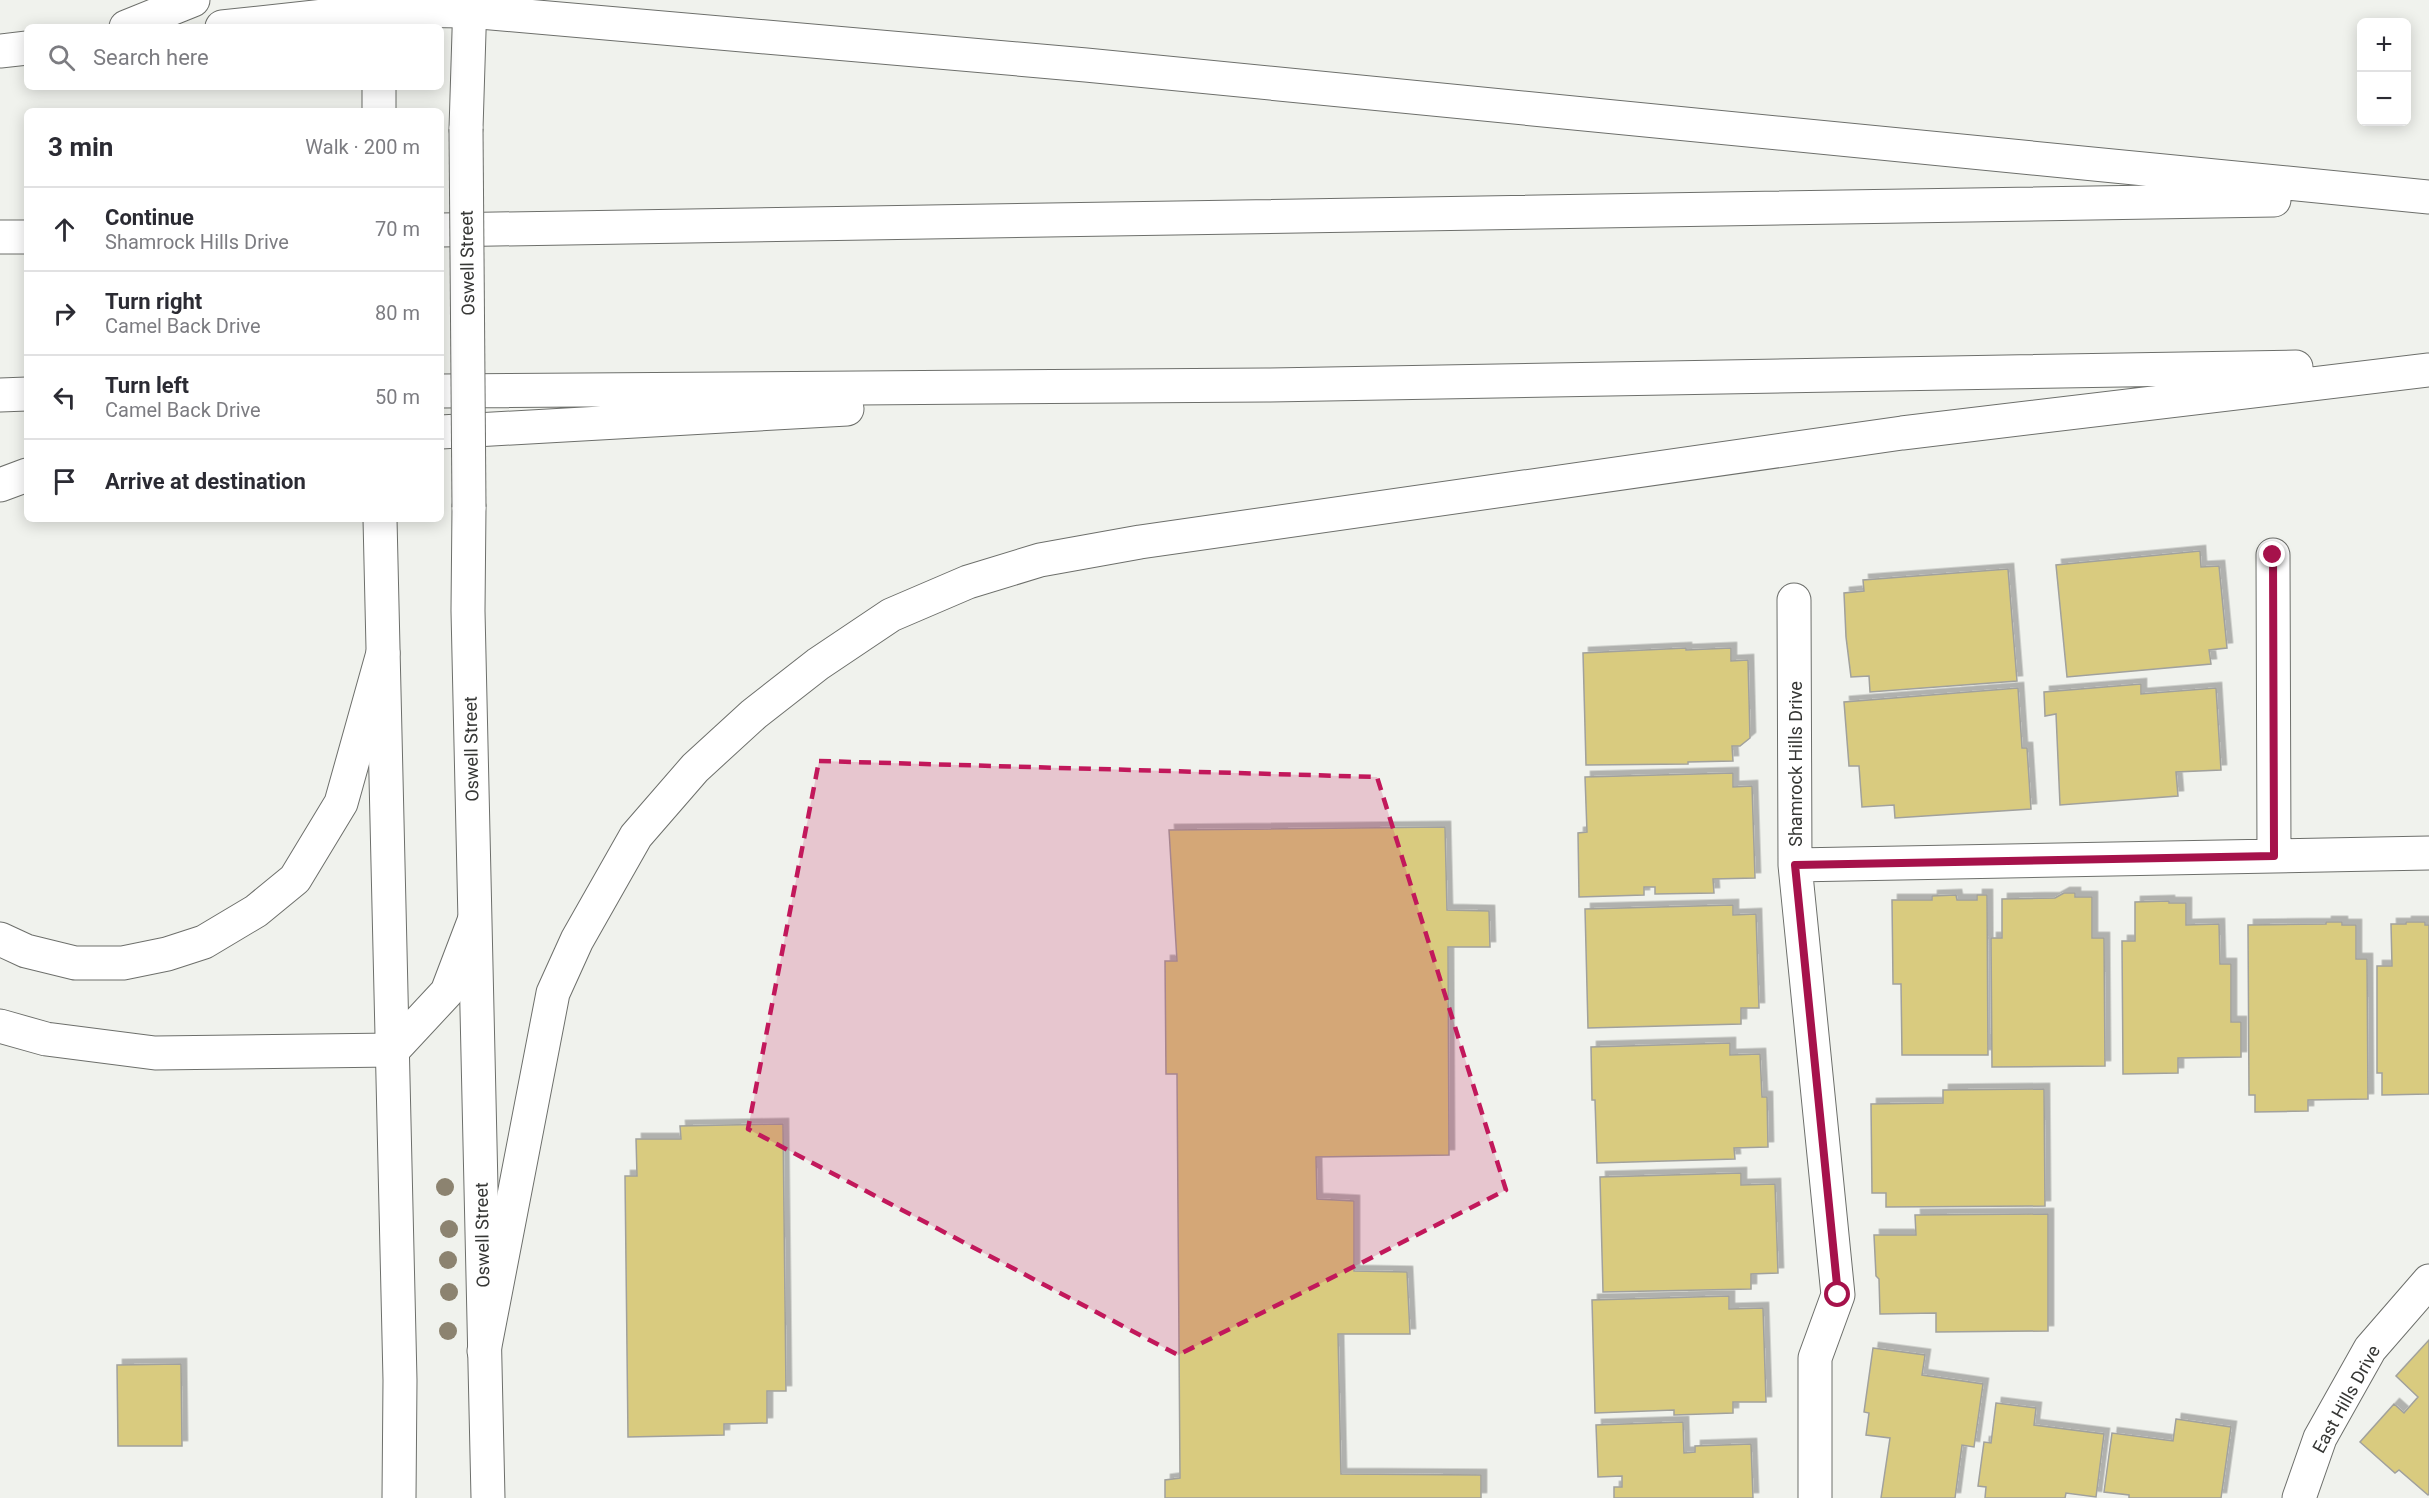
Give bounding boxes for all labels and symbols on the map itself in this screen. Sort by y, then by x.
street label: Oswell Street [456,210,478,316]
route end [2259,541,2285,567]
street label: Shamrock Hills Drive [1785,681,1806,847]
street label: Oswell Street [460,696,482,802]
street label: Oswell Street [471,1182,493,1288]
route start [1824,1281,1850,1307]
street label: East Hills Drive [2308,1342,2384,1456]

